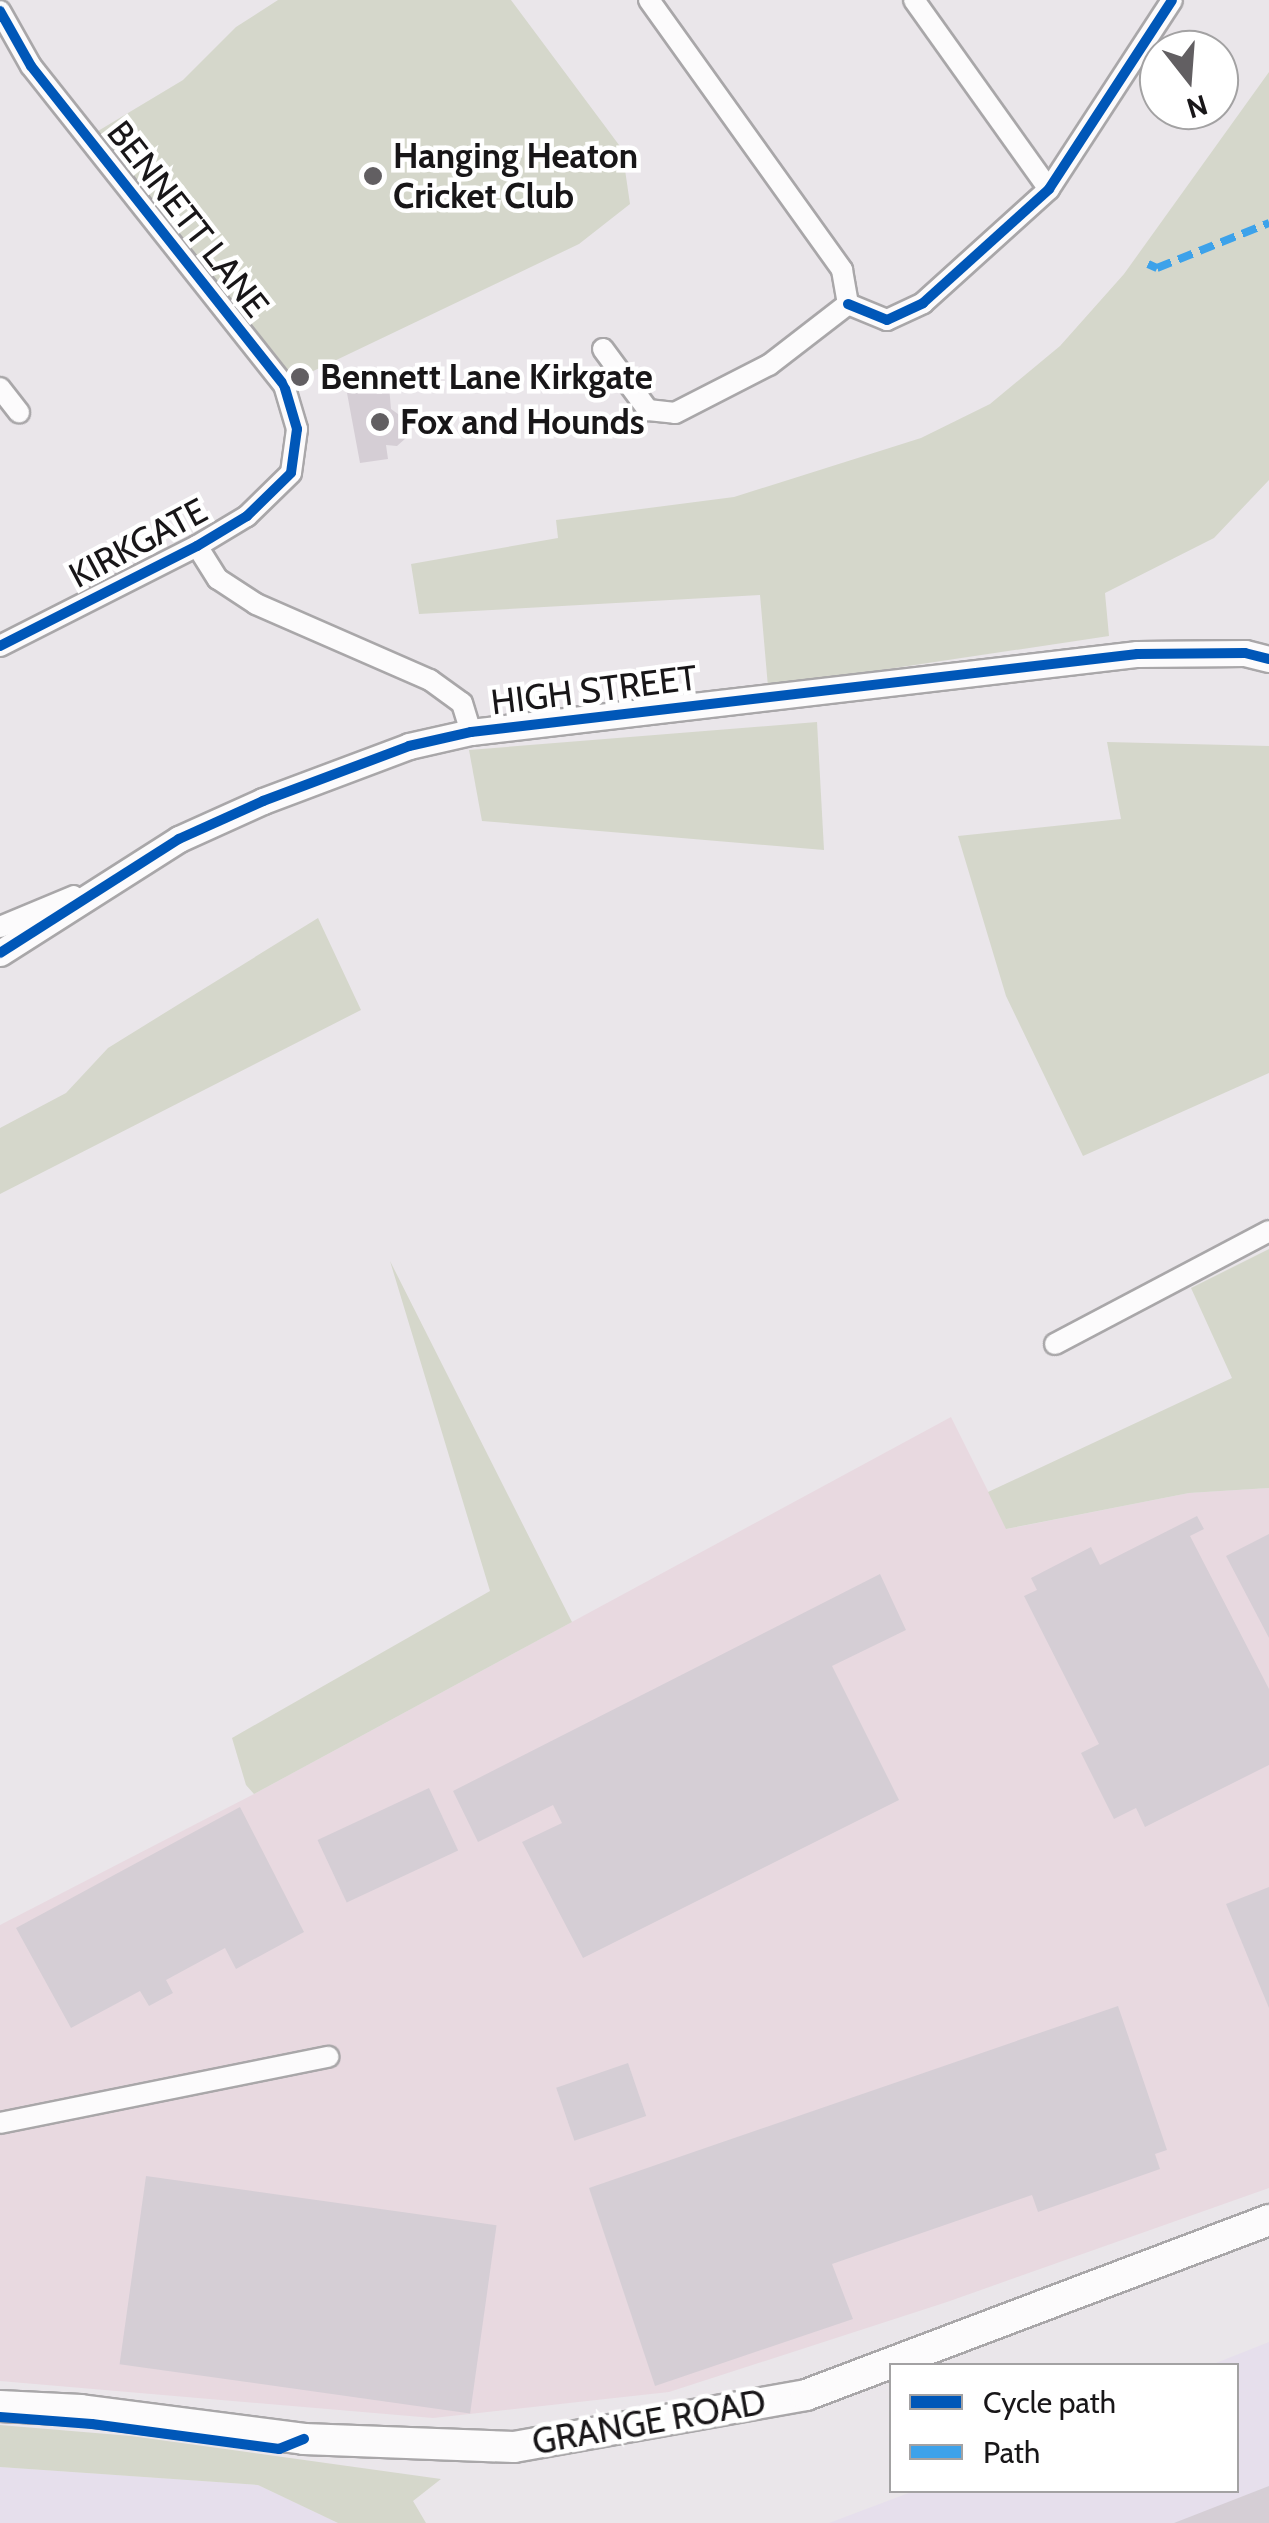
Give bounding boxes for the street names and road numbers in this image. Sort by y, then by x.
street label: BENNETT LANE [98,113,278,325]
street label: KIRKGATE [62,489,214,597]
street label: HIGH STREET [489,657,699,723]
street label: GRANGE ROAD [529,2381,769,2463]

